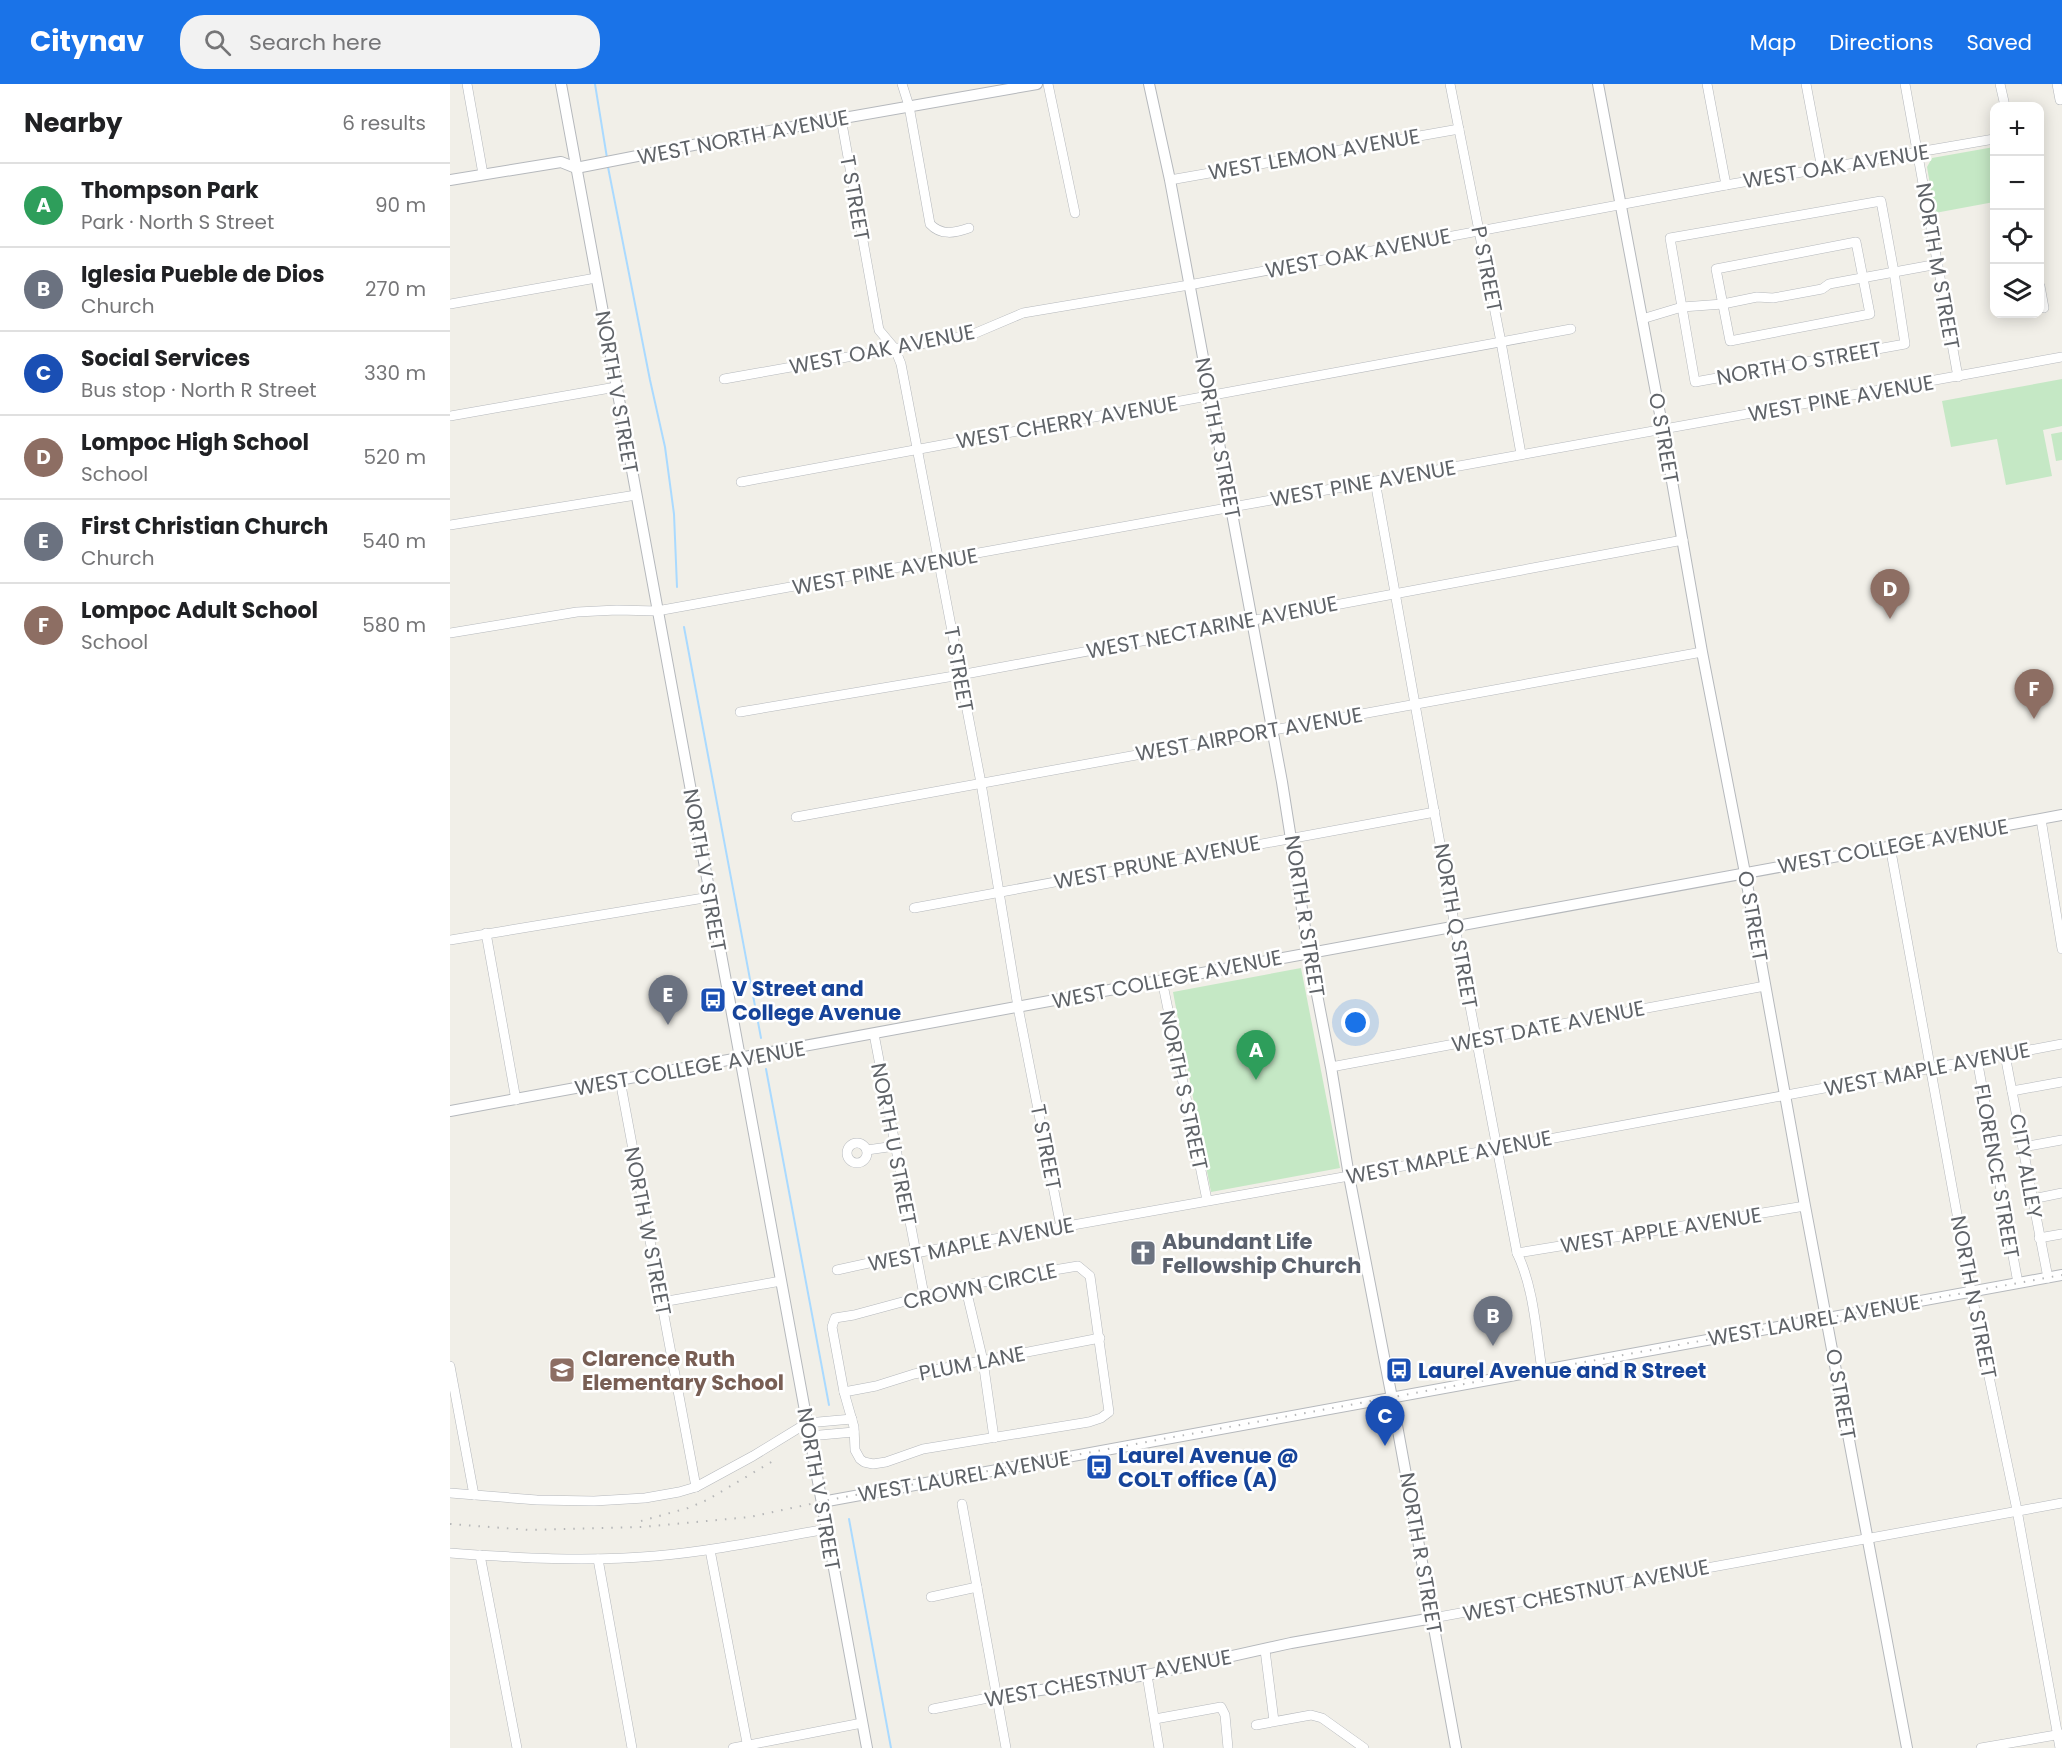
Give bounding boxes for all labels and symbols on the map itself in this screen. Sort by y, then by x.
street label: WEST NORTH AVENUE [635,102,851,172]
street label: WEST LEMON AVENUE [1206,121,1422,187]
street label: WEST OAK AVENUE [1741,137,1931,195]
street label: T STREET [833,153,877,243]
street label: NORTH M STREET [1909,180,1967,352]
street label: WEST OAK AVENUE [1263,221,1453,285]
street label: P STREET [1464,223,1510,315]
street label: NORTH V STREET [588,308,646,476]
street label: WEST OAK AVENUE [787,317,977,381]
street label: NORTH O STREET [1714,334,1884,392]
street label: NORTH R STREET [1188,355,1248,521]
street label: WEST PINE AVENUE [1746,367,1936,429]
street label: WEST CHERRY AVENUE [954,388,1180,456]
street label: O STREET [1642,390,1686,486]
street label: WEST PINE AVENUE [1268,452,1458,514]
street label: WEST PINE AVENUE [790,540,980,602]
pin: D [1870,570,1910,619]
street label: WEST NECTARINE AVENUE [1084,588,1340,666]
street label: T STREET [937,624,981,714]
pin: F [2014,670,2054,719]
street label: WEST AIRPORT AVENUE [1133,700,1365,768]
street label: NORTH V STREET [676,786,734,954]
street label: WEST COLLEGE AVENUE [1775,811,2011,881]
street label: WEST PRUNE AVENUE [1051,828,1263,896]
street label: NORTH R STREET [1278,833,1332,999]
street label: NORTH Q STREET [1427,841,1485,1011]
street label: O STREET [1731,868,1775,964]
street label: WEST COLLEGE AVENUE [1050,942,1284,1016]
place label: V Street and College Avenue [732,974,901,1027]
pin: E [648,976,688,1025]
bus stop icon: V Street and College Avenue [698,985,728,1015]
street label: WEST DATE AVENUE [1449,993,1647,1059]
street label: NORTH S STREET [1153,1007,1215,1173]
your location [1341,1008,1370,1037]
pin: A [1236,1030,1276,1080]
street label: WEST COLLEGE AVENUE [572,1033,808,1103]
street label: WEST MAPLE AVENUE [1822,1035,2032,1103]
street label: NORTH U STREET [864,1060,924,1228]
street label: FLORENCE STREET [1967,1082,2027,1260]
street label: T STREET [1024,1102,1068,1192]
street label: CITY ALLEY [2003,1111,2049,1221]
street label: WEST MAPLE AVENUE [1344,1123,1554,1191]
street label: NORTH W STREET [617,1144,679,1318]
street label: WEST APPLE AVENUE [1558,1200,1764,1260]
street label: WEST MAPLE AVENUE [866,1210,1076,1278]
street label: NORTH N STREET [1944,1213,2004,1381]
place label: Abundant Life Fellowship Church [1162,1227,1361,1280]
church icon: Abundant Life Fellowship Church [1128,1238,1158,1268]
street label: CROWN CIRCLE [900,1256,1060,1316]
street label: WEST LAUREL AVENUE [1706,1287,1922,1353]
pin: B [1474,1296,1512,1346]
street label: PLUM LANE [916,1338,1028,1388]
place label: Clarence Ruth Elementary School [582,1344,784,1397]
street label: O STREET [1819,1346,1863,1442]
school or university icon: Clarence Ruth Elementary School [547,1355,577,1385]
bus stop icon: Laurel Avenue and R Street [1384,1355,1414,1385]
place label: Laurel Avenue and R Street [1418,1356,1706,1385]
pin: C [1366,1396,1404,1446]
street label: NORTH V STREET [790,1405,848,1573]
place label: Laurel Avenue @ COLT office (A) [1118,1441,1299,1494]
street label: WEST LAUREL AVENUE [856,1443,1072,1509]
bus stop icon: Laurel Avenue @ COLT office (A) [1084,1452,1114,1482]
street label: NORTH R STREET [1393,1470,1449,1636]
street label: WEST CHESTNUT AVENUE [1460,1552,1712,1628]
street label: WEST CHESTNUT AVENUE [982,1642,1234,1714]

